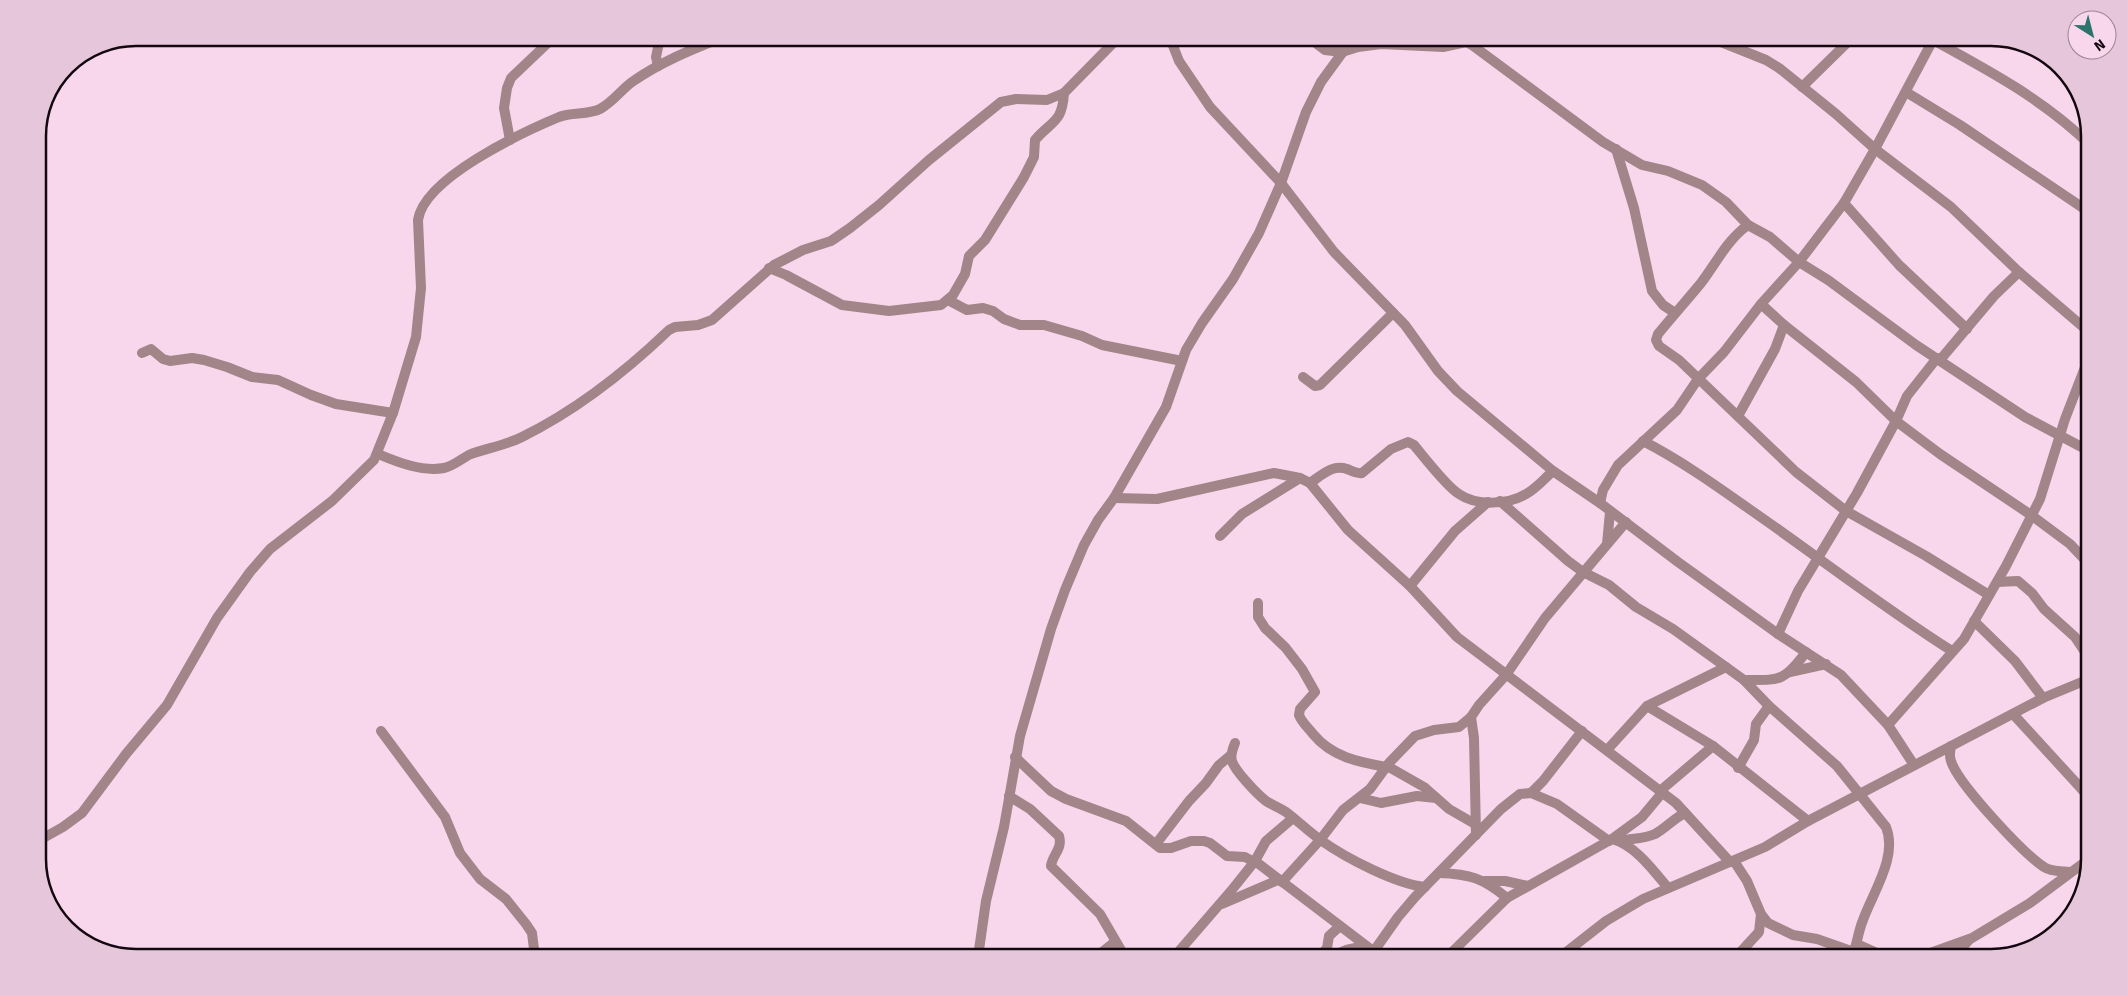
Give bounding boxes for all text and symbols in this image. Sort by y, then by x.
north arrow [2067,10,2117,60]
text: N [2090,35,2108,55]

